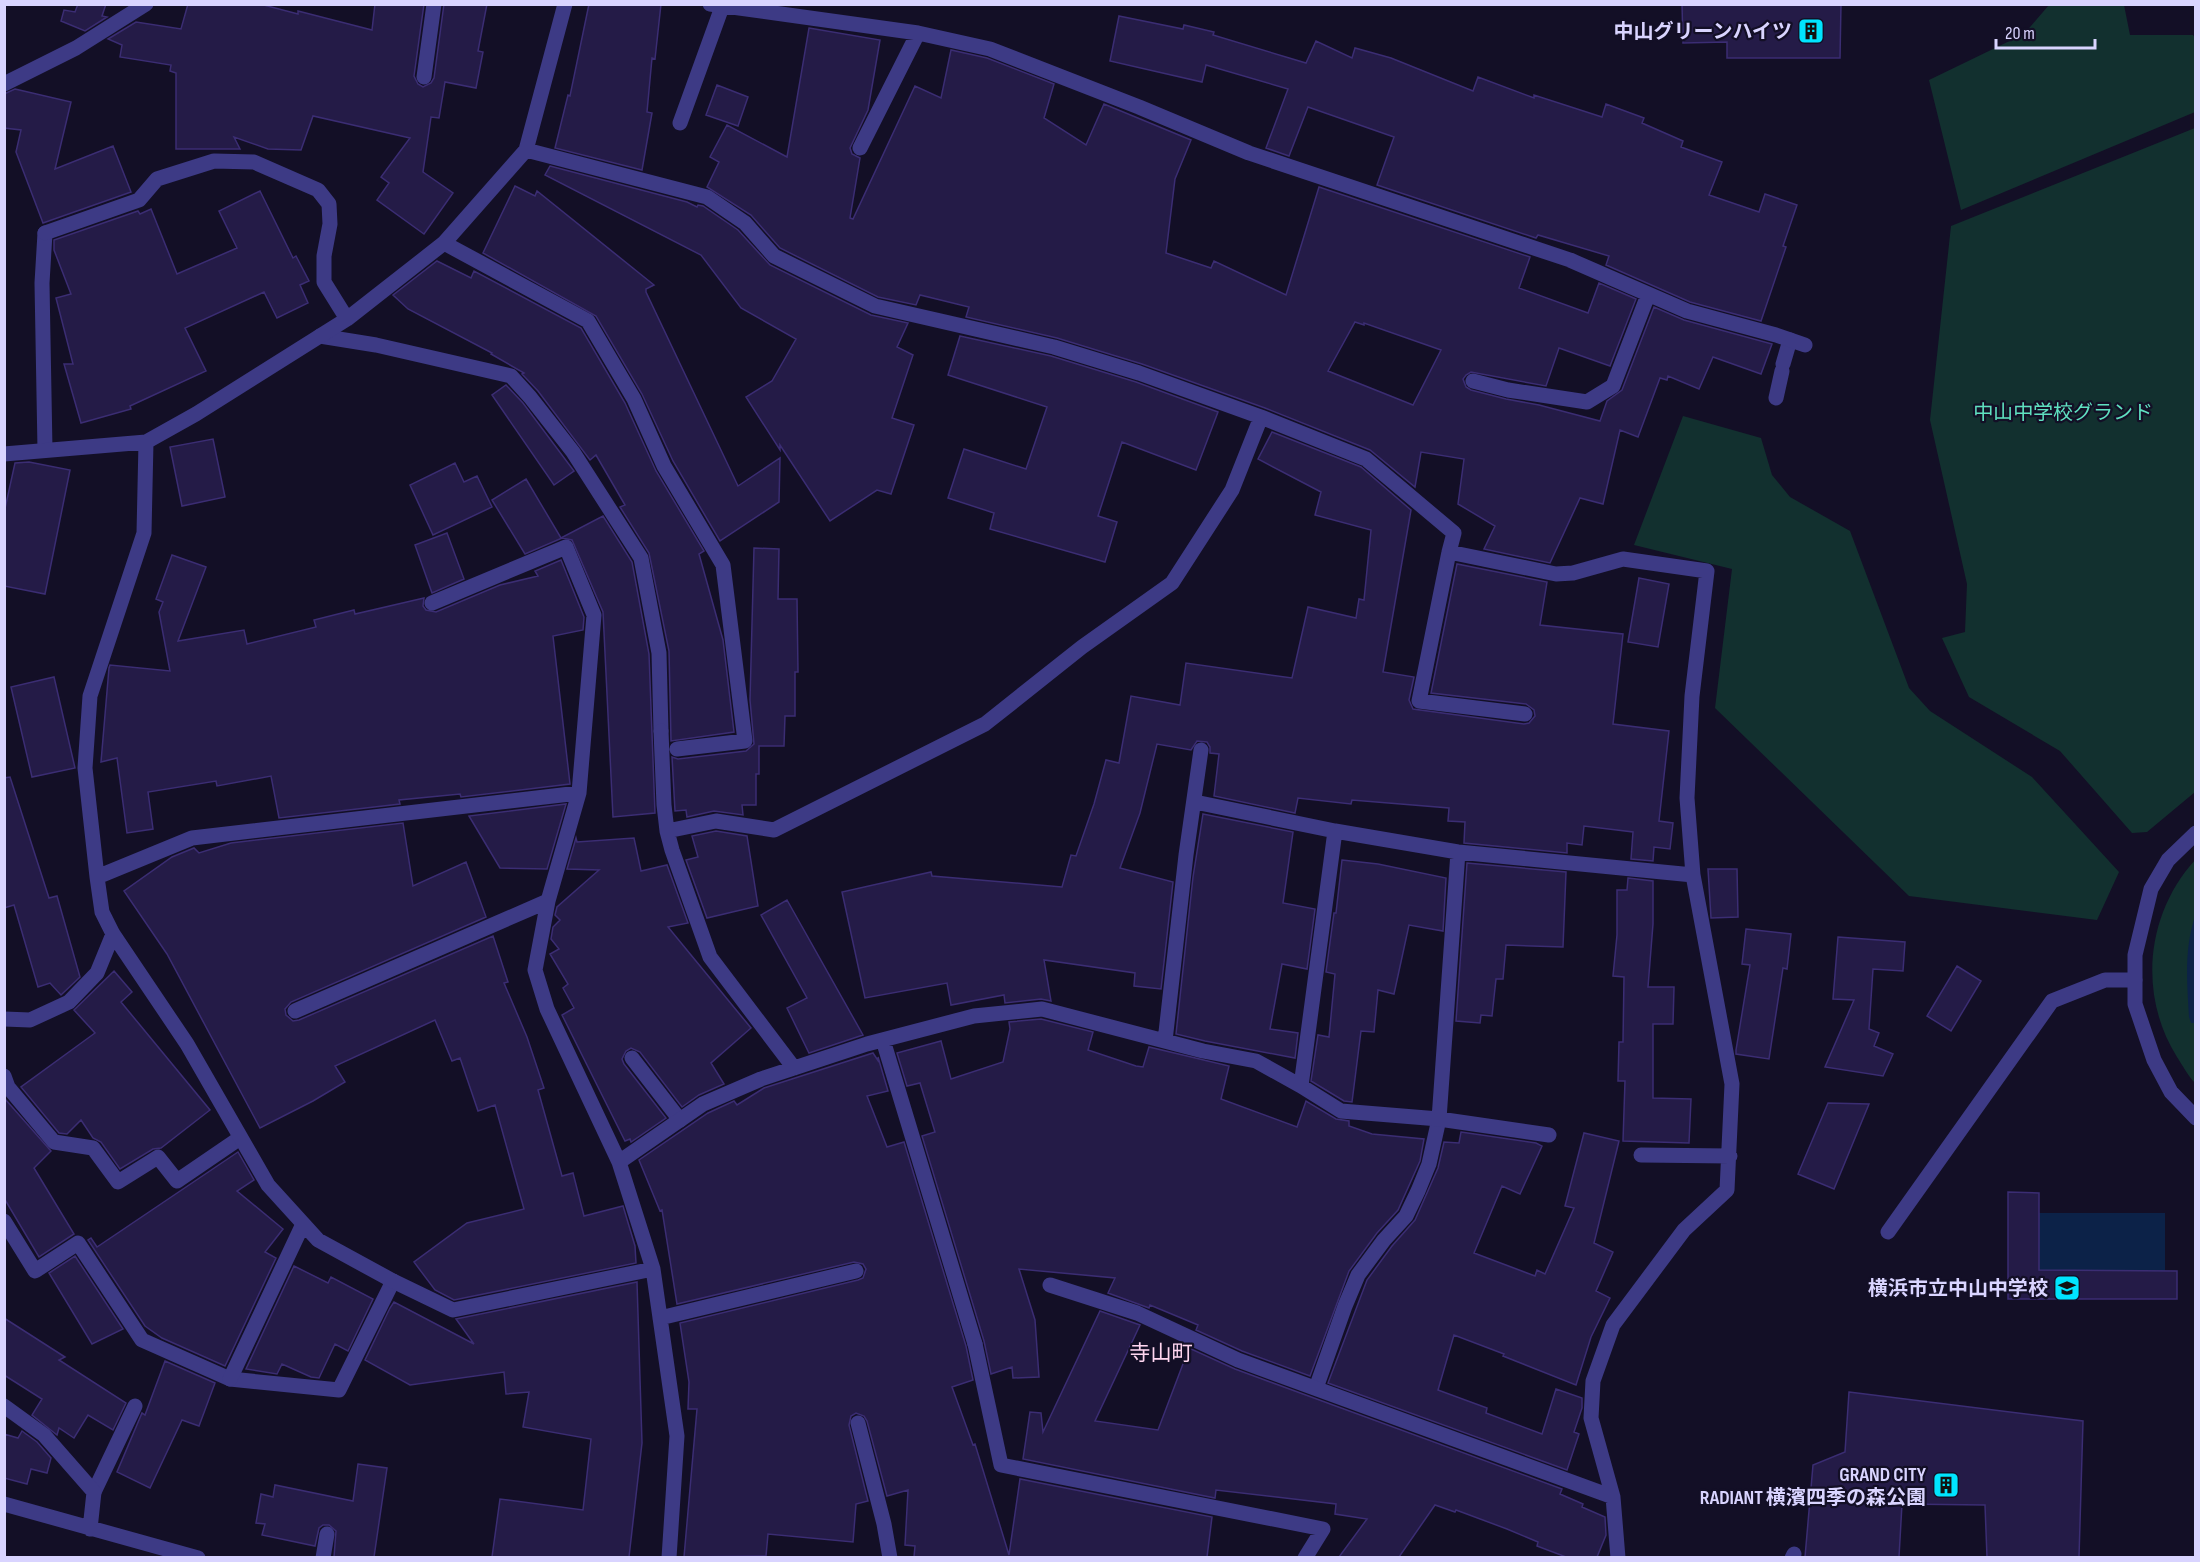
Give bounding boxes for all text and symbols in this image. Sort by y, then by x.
scale bar [1996,12,2095,50]
building icon: 中山グリーンハイツ [1796,16,1826,46]
place label: 中山グリーンハイツ [1613,20,1792,44]
text: 20 m [2005,23,2035,44]
park label: 中山中学校グランド [1973,401,2153,425]
school or university icon: 横浜市立中山中学校 [2052,1273,2082,1303]
place label: 横浜市立中山中学校 [1868,1277,2048,1301]
district label: 寺山町 [1130,1341,1193,1366]
place label: GRAND CITY RADIANT 横濱四季の森公園 [1700,1463,1927,1510]
building icon: GRAND CITY RADIANT 横濱四季の森公園 [1931,1470,1961,1500]

